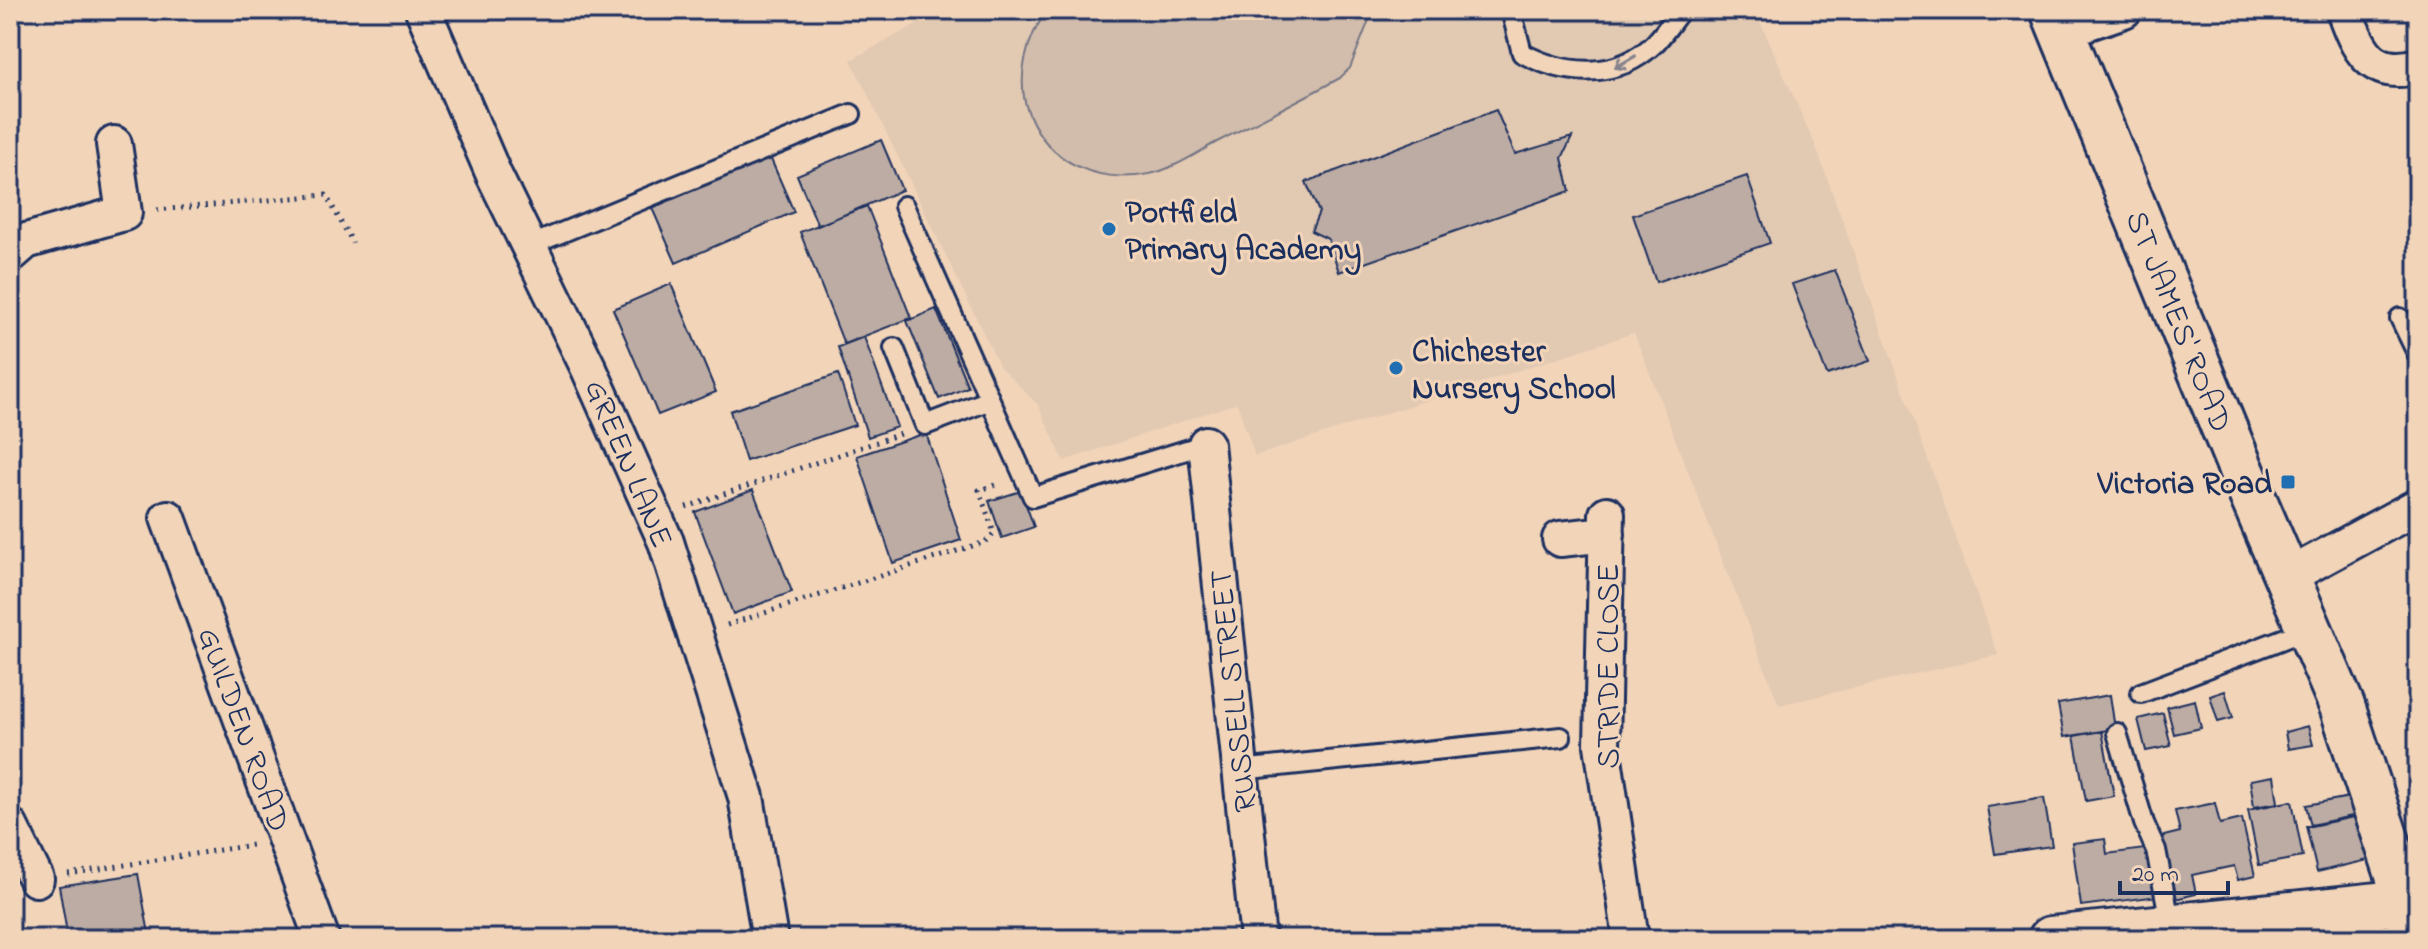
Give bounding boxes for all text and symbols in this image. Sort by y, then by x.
one-way arrow [1614,54,1637,70]
place label: Portfield Primary Academy [1125,191,1361,276]
street label: ST JAMES' ROAD [2111,204,2243,440]
marker: Portfield Primary Academy [1100,220,1118,238]
place label: Chichester Nursery School [1412,330,1616,415]
marker: Chichester Nursery School [1387,359,1405,377]
street label: GREEN LANE [570,373,683,556]
place label: Victoria Road [2096,462,2272,509]
marker: Victoria Road [2279,473,2297,491]
street label: STRIDE CLOSE [1587,563,1634,769]
street label: RUSSELL STREET [1199,567,1272,814]
street label: GUILDEN ROAD [183,621,300,839]
scale bar [2120,845,2228,895]
text: 20 m [2132,858,2179,893]

